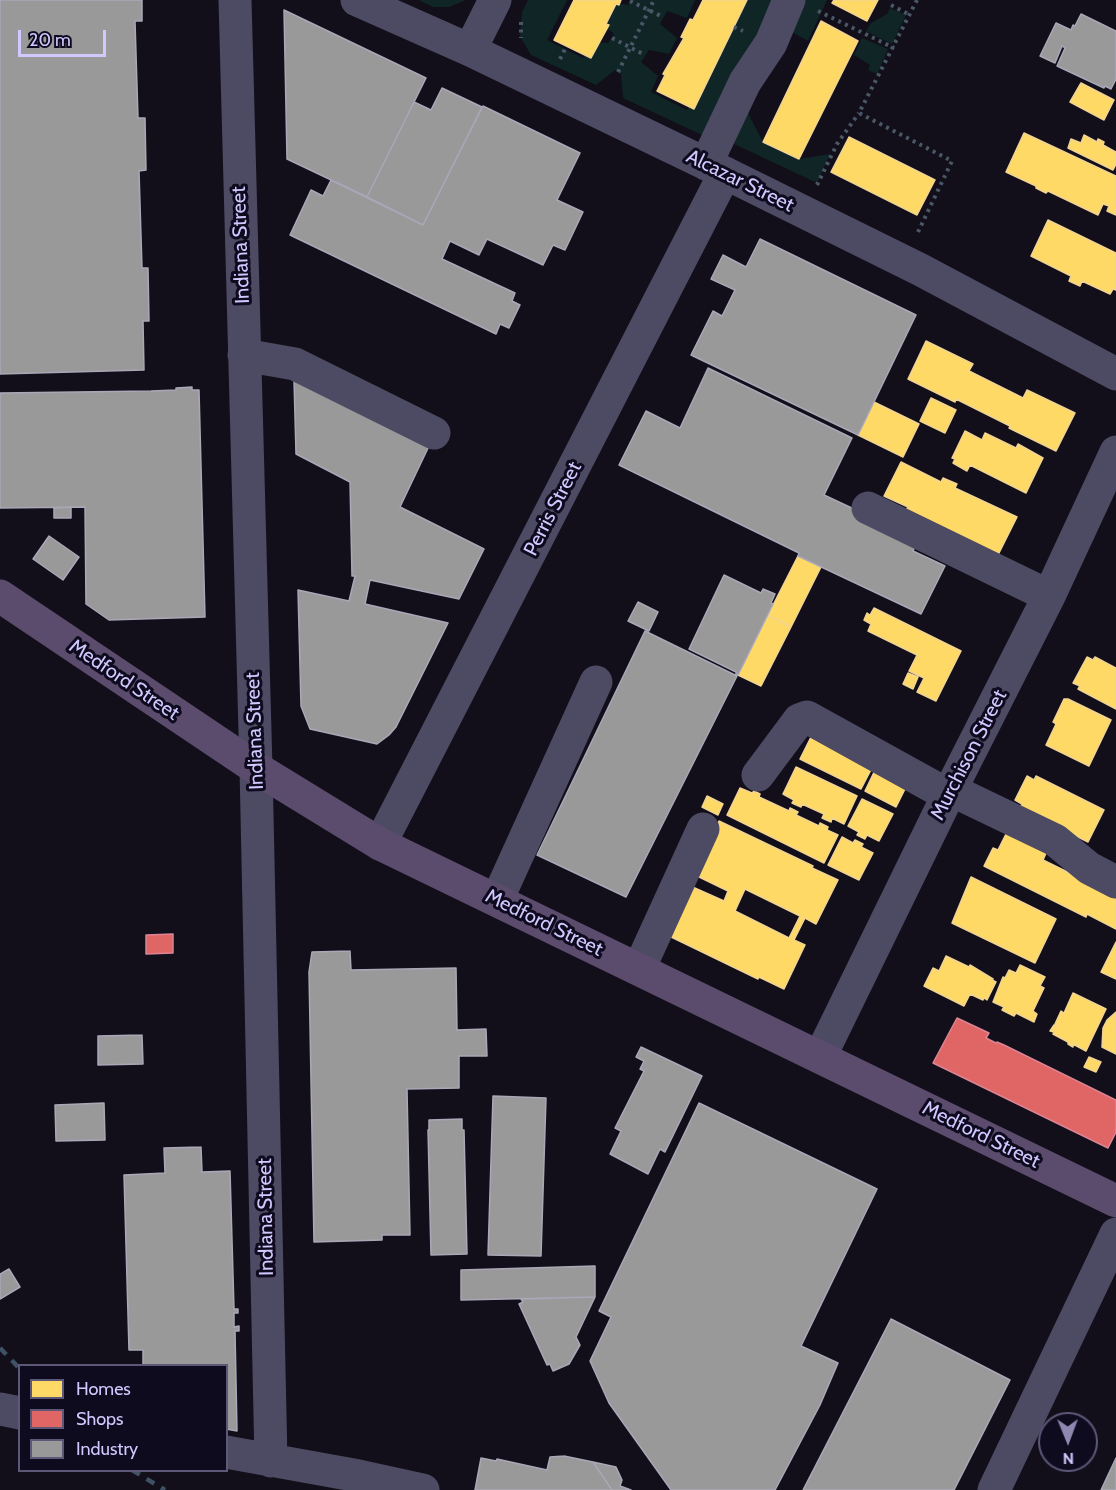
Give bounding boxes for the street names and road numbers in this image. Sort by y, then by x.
street label: Alcazar Street [682,145,798,217]
street label: Indiana Street [227,186,255,304]
street label: Perris Street [519,458,587,560]
street label: Medford Street [64,634,184,726]
street label: Indiana Street [241,672,269,790]
street label: Murchison Street [926,686,1012,824]
street label: Medford Street [481,884,607,962]
street label: Medford Street [918,1096,1044,1174]
street label: Indiana Street [253,1158,279,1276]

